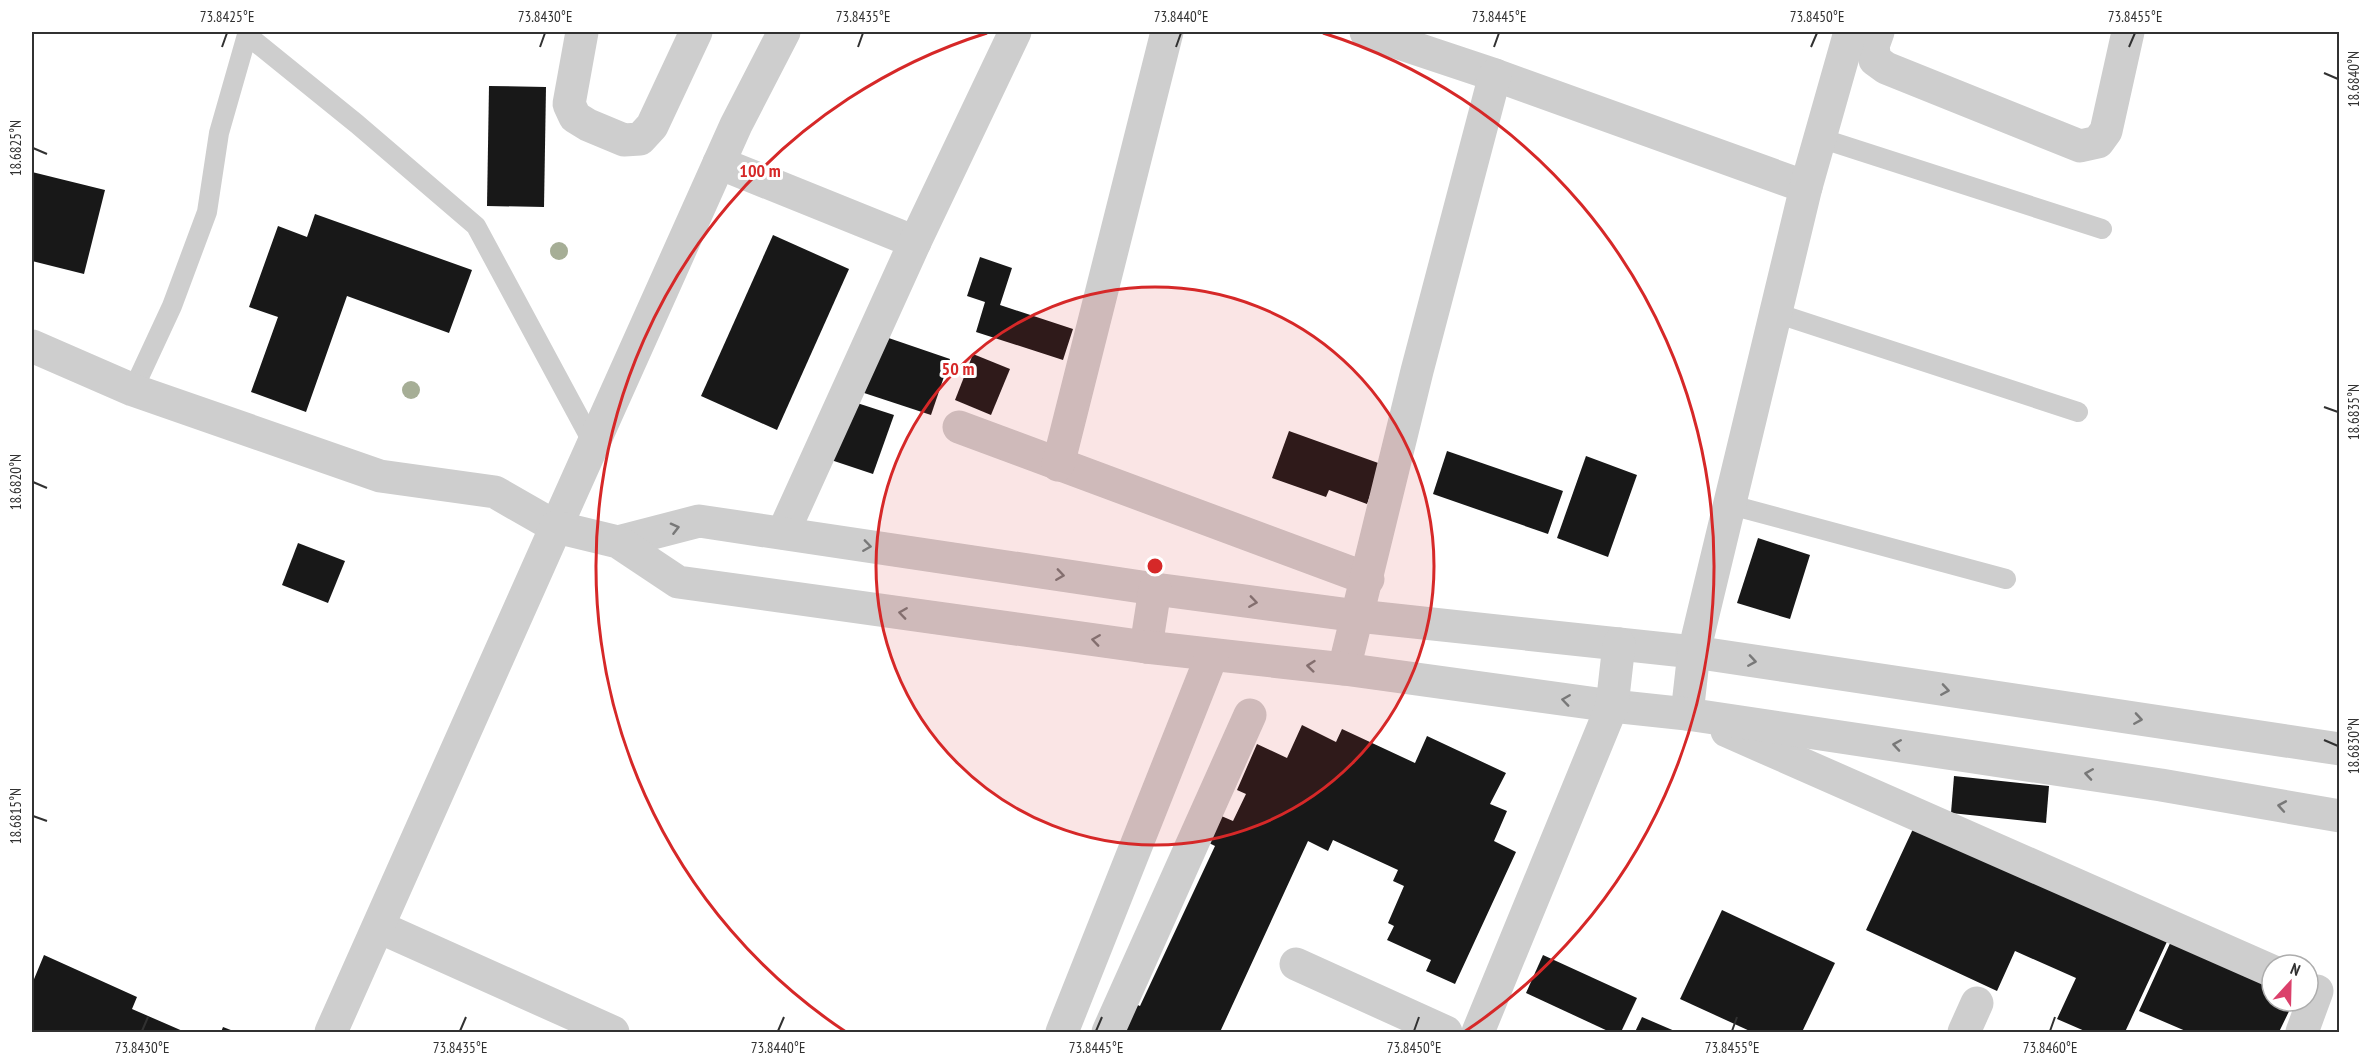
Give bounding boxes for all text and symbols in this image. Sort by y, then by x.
text: 73.8425°E [200,7,254,26]
text: 73.8430°E [518,7,572,26]
text: 73.8435°E [836,7,890,26]
text: 73.8440°E [1154,7,1208,26]
text: 73.8445°E [1472,7,1526,26]
text: 73.8450°E [1790,7,1844,26]
text: 73.8455°E [2108,7,2162,26]
text: 18.6840°N [2344,51,2363,107]
text: 18.6825°N [6,120,25,176]
text: 100 m [739,159,781,182]
text: 50 m [942,357,974,380]
text: 18.6835°N [2344,384,2363,440]
text: 18.6820°N [6,454,25,510]
one-way arrow [670,522,680,535]
one-way arrow [862,539,872,552]
centre of rings [1145,556,1165,576]
one-way arrow [1055,568,1065,580]
one-way arrow [1249,596,1258,608]
one-way arrow [898,607,908,620]
one-way arrow [1092,634,1101,646]
one-way arrow [1747,654,1757,666]
one-way arrow [1306,660,1315,673]
one-way arrow [1940,683,1949,695]
one-way arrow [1562,694,1571,707]
one-way arrow [2133,712,2142,724]
text: 18.6830°N [2344,718,2363,774]
one-way arrow [1892,740,1901,752]
one-way arrow [2085,769,2094,781]
text: 18.6815°N [6,788,25,844]
one-way arrow [2277,800,2287,813]
north arrow [2260,953,2320,1013]
text: N [2288,958,2303,980]
text: 73.8430°E [115,1038,169,1057]
text: 73.8435°E [433,1038,487,1057]
text: 73.8440°E [751,1038,805,1057]
text: 73.8445°E [1069,1038,1123,1057]
text: 73.8450°E [1387,1038,1441,1057]
text: 73.8455°E [1705,1038,1759,1057]
text: 73.8460°E [2023,1038,2077,1057]

